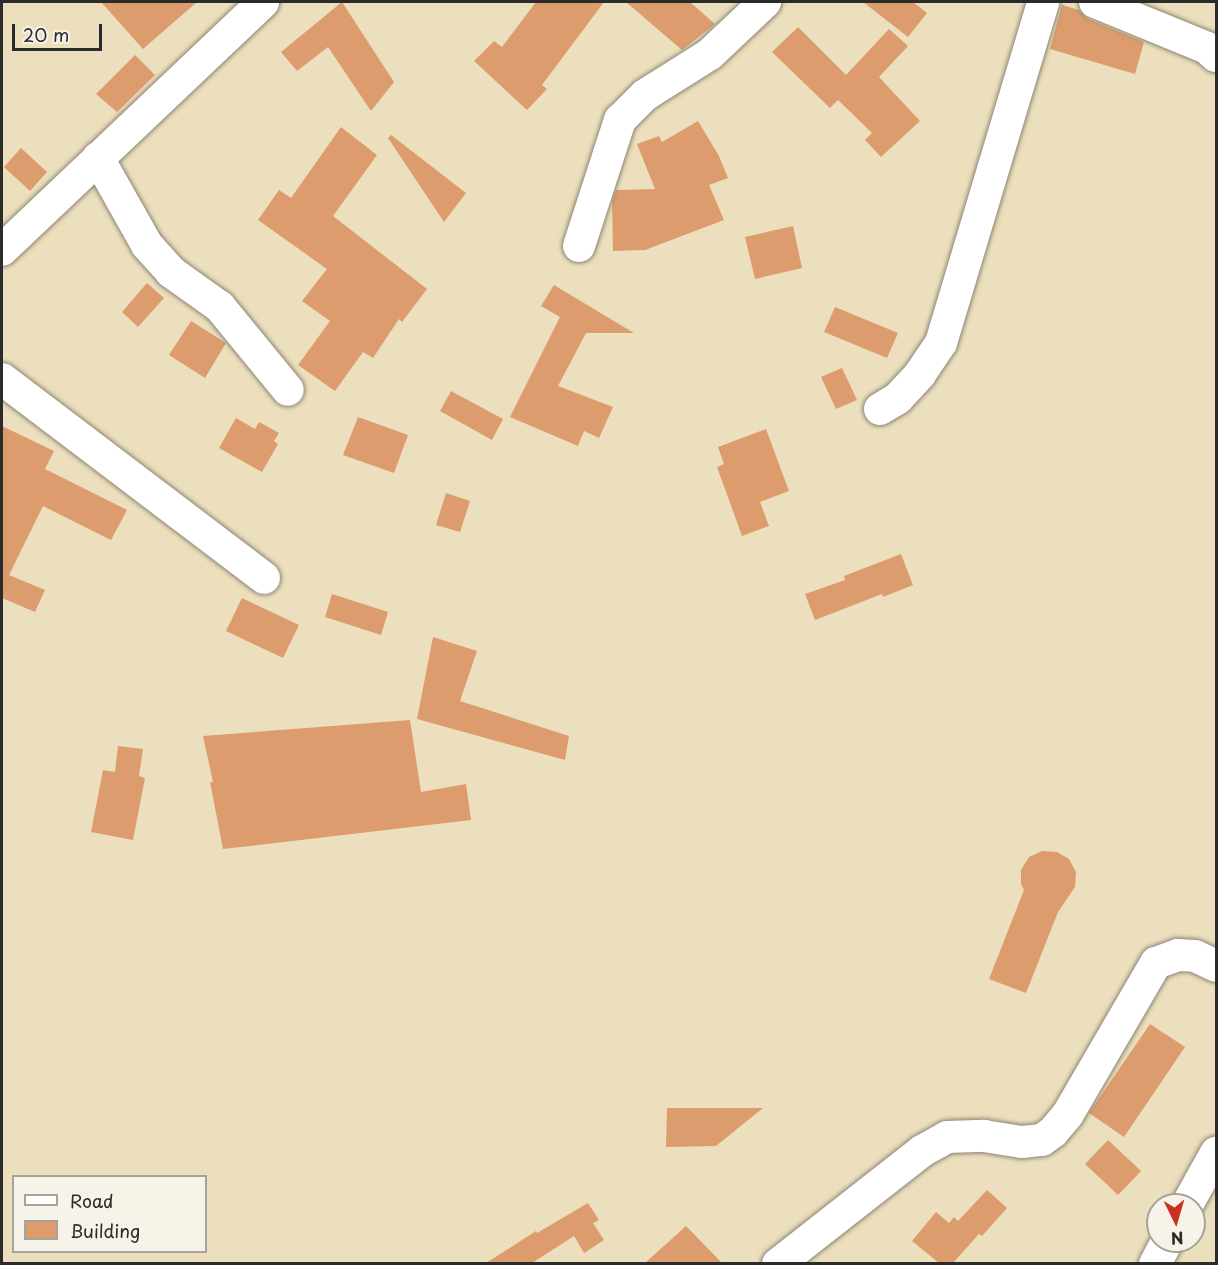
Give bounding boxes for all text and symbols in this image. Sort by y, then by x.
scale bar [15,12,105,50]
text: 20 m [23,21,69,48]
legend [12,1175,207,1253]
text: Road [70,1187,114,1214]
north arrow [1146,1193,1206,1253]
text: Building [70,1217,140,1244]
text: N [1170,1226,1185,1251]

